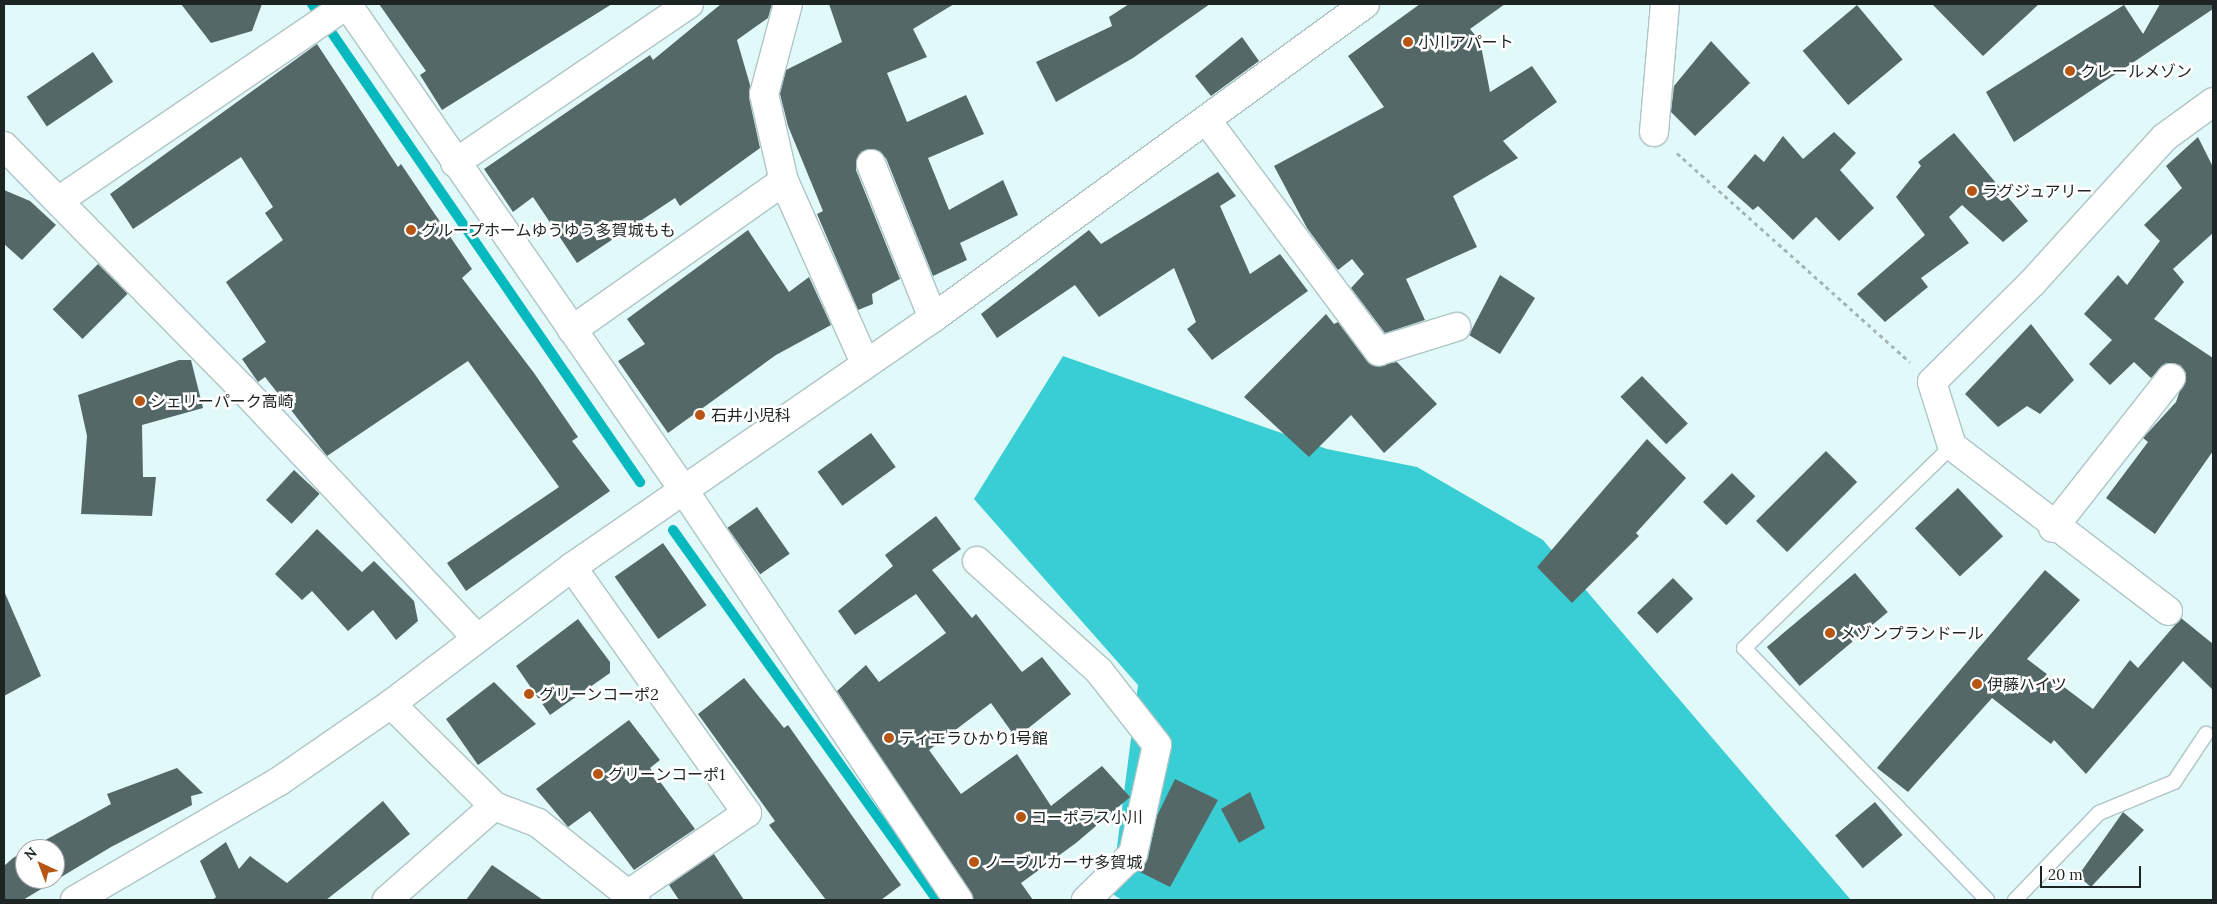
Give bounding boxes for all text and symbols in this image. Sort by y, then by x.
place label: 小川アパート [1418,32,1514,52]
marker: 小川アパート [1402,36,1414,48]
place label: クレールメゾン [2080,61,2192,81]
marker: クレールメゾン [2064,65,2076,77]
place label: ラグジュアリー [1982,181,2094,201]
marker: ラグジュアリー [1966,185,1978,197]
place label: グループホームゆうゆう多賀城もも [421,220,677,240]
marker: グループホームゆうゆう多賀城もも [405,224,417,236]
place label: シェリーパーク高崎 [150,391,294,411]
marker: シェリーパーク高崎 [134,395,146,407]
place label: 石井小児科 [711,405,791,425]
marker: 石井小児科 [693,408,707,422]
place label: メゾンプランドール [1840,623,1984,643]
marker: メゾンプランドール [1824,627,1836,639]
place label: 伊藤ハイツ [1987,674,2067,694]
marker: 伊藤ハイツ [1971,678,1983,690]
place label: グリーンコーポ2 [539,684,660,704]
marker: グリーンコーポ2 [523,688,535,700]
place label: ティエラひかり1号館 [899,728,1049,748]
marker: ティエラひかり1号館 [883,732,895,744]
place label: グリーンコーポ1 [608,764,726,784]
marker: グリーンコーポ1 [592,768,604,780]
place label: コーポラス小川 [1031,807,1143,827]
marker: コーポラス小川 [1015,811,1027,823]
north arrow [15,839,65,889]
text: N [20,843,41,864]
place label: ノーブルカーサ多賀城 [984,852,1144,872]
marker: ノーブルカーサ多賀城 [968,856,980,868]
scale bar [2042,856,2143,888]
text: 20 m [2048,865,2083,884]

